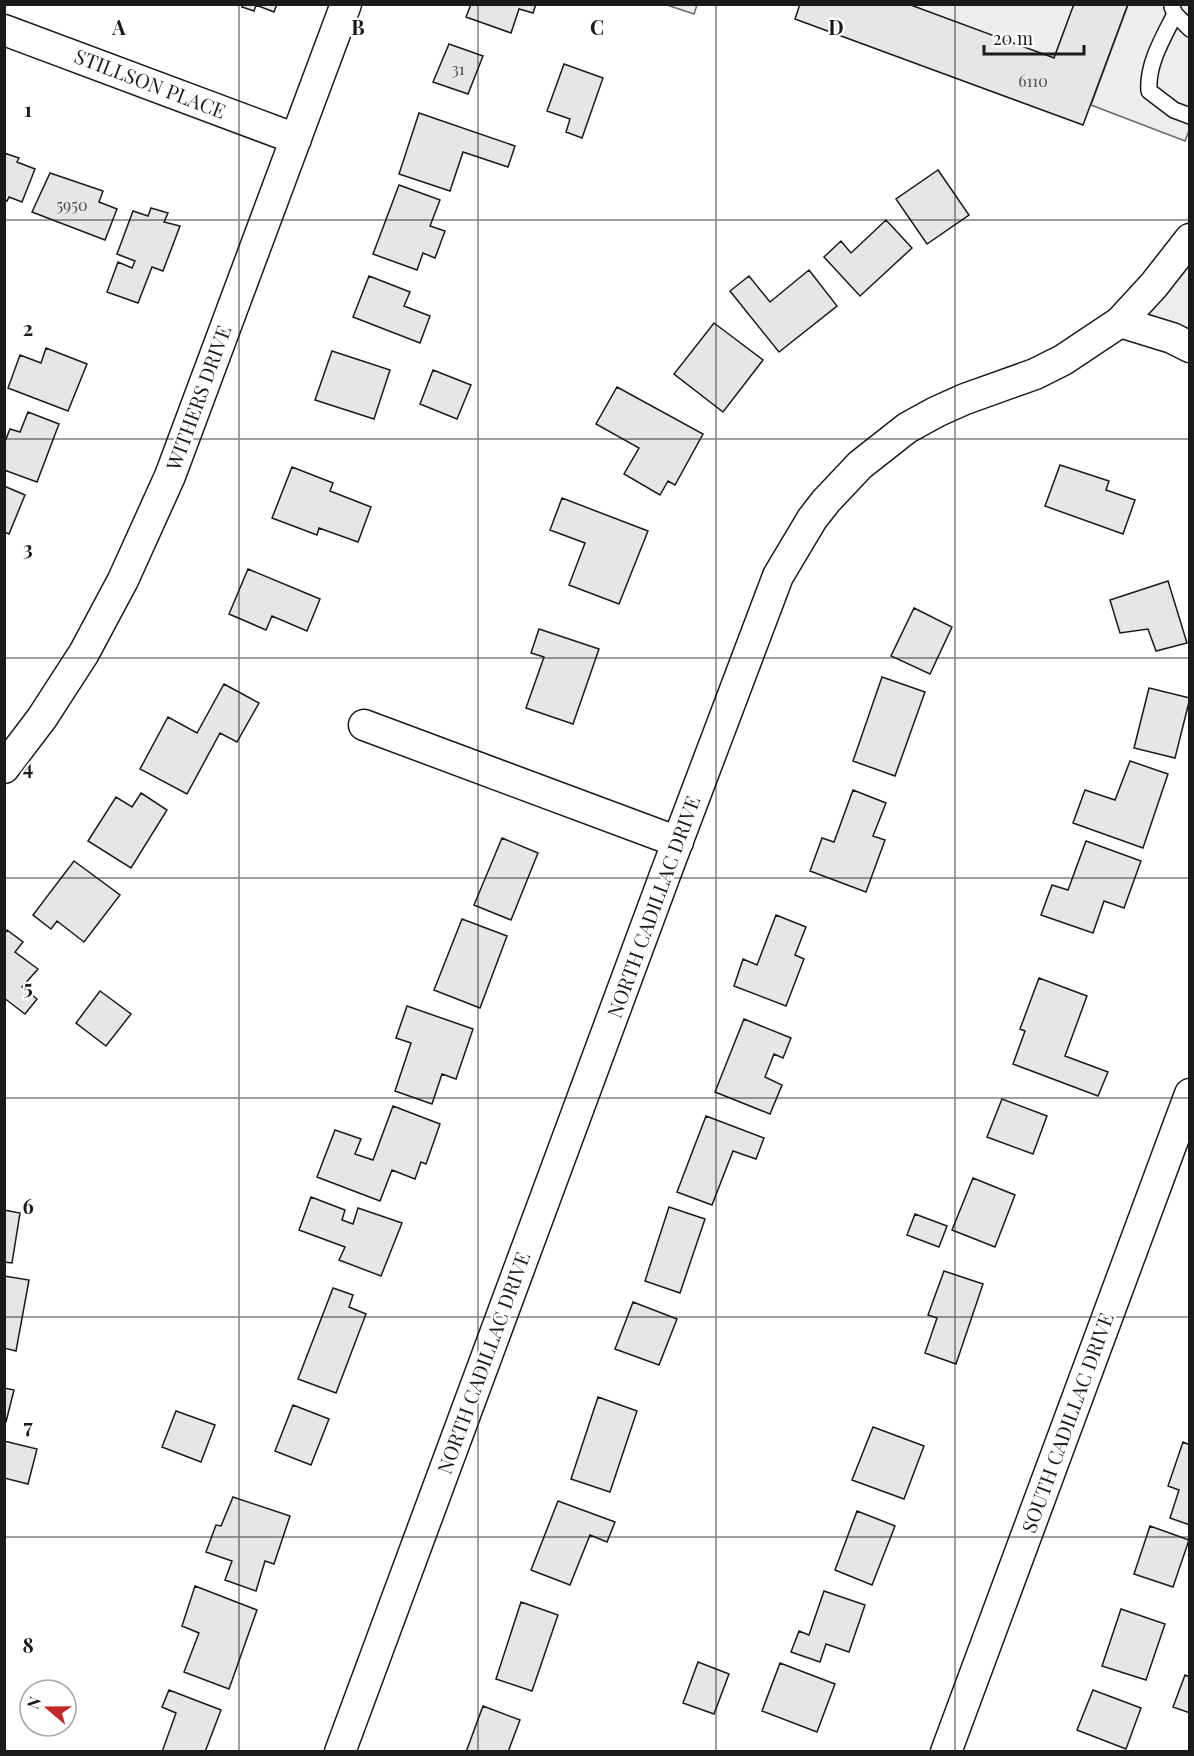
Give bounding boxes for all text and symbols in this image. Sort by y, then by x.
text: A [111,13,126,40]
text: B [351,13,365,40]
text: C [590,13,604,40]
text: D [828,13,844,40]
scale bar [984,18,1084,56]
text: 20 m [993,26,1033,50]
street label: STILLSON PLACE [71,41,230,124]
house number: 31 [451,58,465,79]
house number: 6110 [1018,70,1048,91]
text: 1 [24,95,32,122]
house number: 5950 [56,194,88,215]
text: 2 [23,314,33,341]
street label: WITHERS DRIVE [159,321,236,475]
text: 3 [23,534,33,561]
text: 4 [23,753,33,780]
street label: NORTH CADILLAC DRIVE [600,792,705,1021]
text: 5 [23,973,33,1000]
text: 6 [22,1192,34,1219]
street label: NORTH CADILLAC DRIVE [430,1248,535,1477]
street label: SOUTH CADILLAC DRIVE [1014,1309,1119,1536]
text: 7 [23,1412,33,1439]
text: 8 [22,1631,34,1658]
north arrow [18,1678,78,1738]
text: N [22,1693,45,1712]

